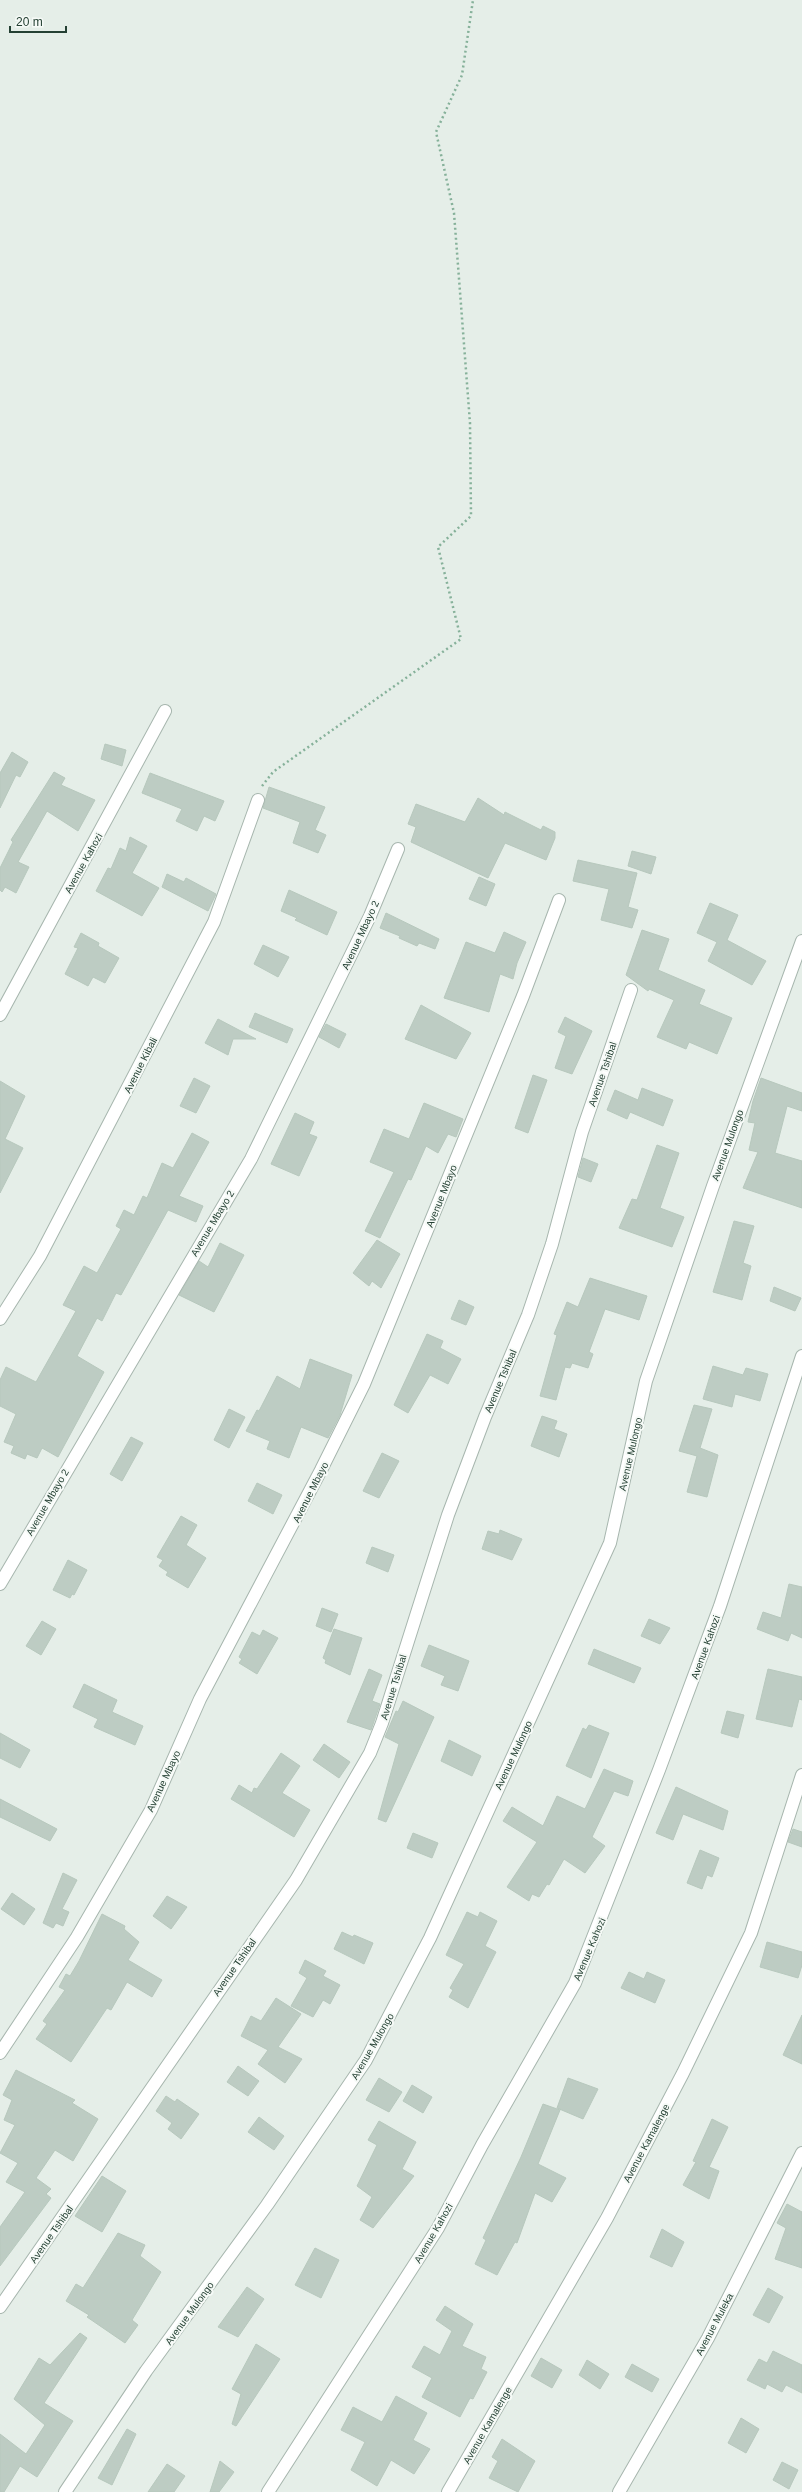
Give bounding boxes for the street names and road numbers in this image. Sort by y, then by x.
street label: Avenue Kahozi [62,831,105,895]
street label: Avenue Mbayo 2 [340,899,381,971]
street label: Avenue Kibali [122,1036,159,1095]
street label: Avenue Tshibal [586,1040,619,1108]
street label: Avenue Mulongo [709,1108,746,1182]
street label: Avenue Mbayo [424,1163,459,1229]
street label: Avenue Mbayo 2 [188,1188,237,1258]
street label: Avenue Tshibal [482,1348,519,1414]
street label: Avenue Mulongo [617,1416,644,1492]
street label: Avenue Mbayo [290,1460,331,1524]
street label: Avenue Mbayo 2 [24,1467,71,1537]
street label: Avenue Kahozi [689,1614,722,1681]
street label: Avenue Tshibal [378,1653,409,1721]
street label: Avenue Mulongo [493,1719,534,1791]
street label: Avenue Mbayo [144,1748,183,1814]
street label: Avenue Kahozi [571,1916,608,1982]
street label: Avenue Tshibal [211,1936,258,1998]
street label: Avenue Mulongo [349,2011,396,2081]
street label: Avenue Kamalenge [621,2102,672,2184]
street label: Avenue Kahozi [412,2201,455,2265]
street label: Avenue Tshibal [28,2203,75,2265]
street label: Avenue Mulongo [163,2279,216,2347]
street label: Avenue Muleka [693,2291,736,2357]
street label: Avenue Kamalenge [461,2384,514,2466]

